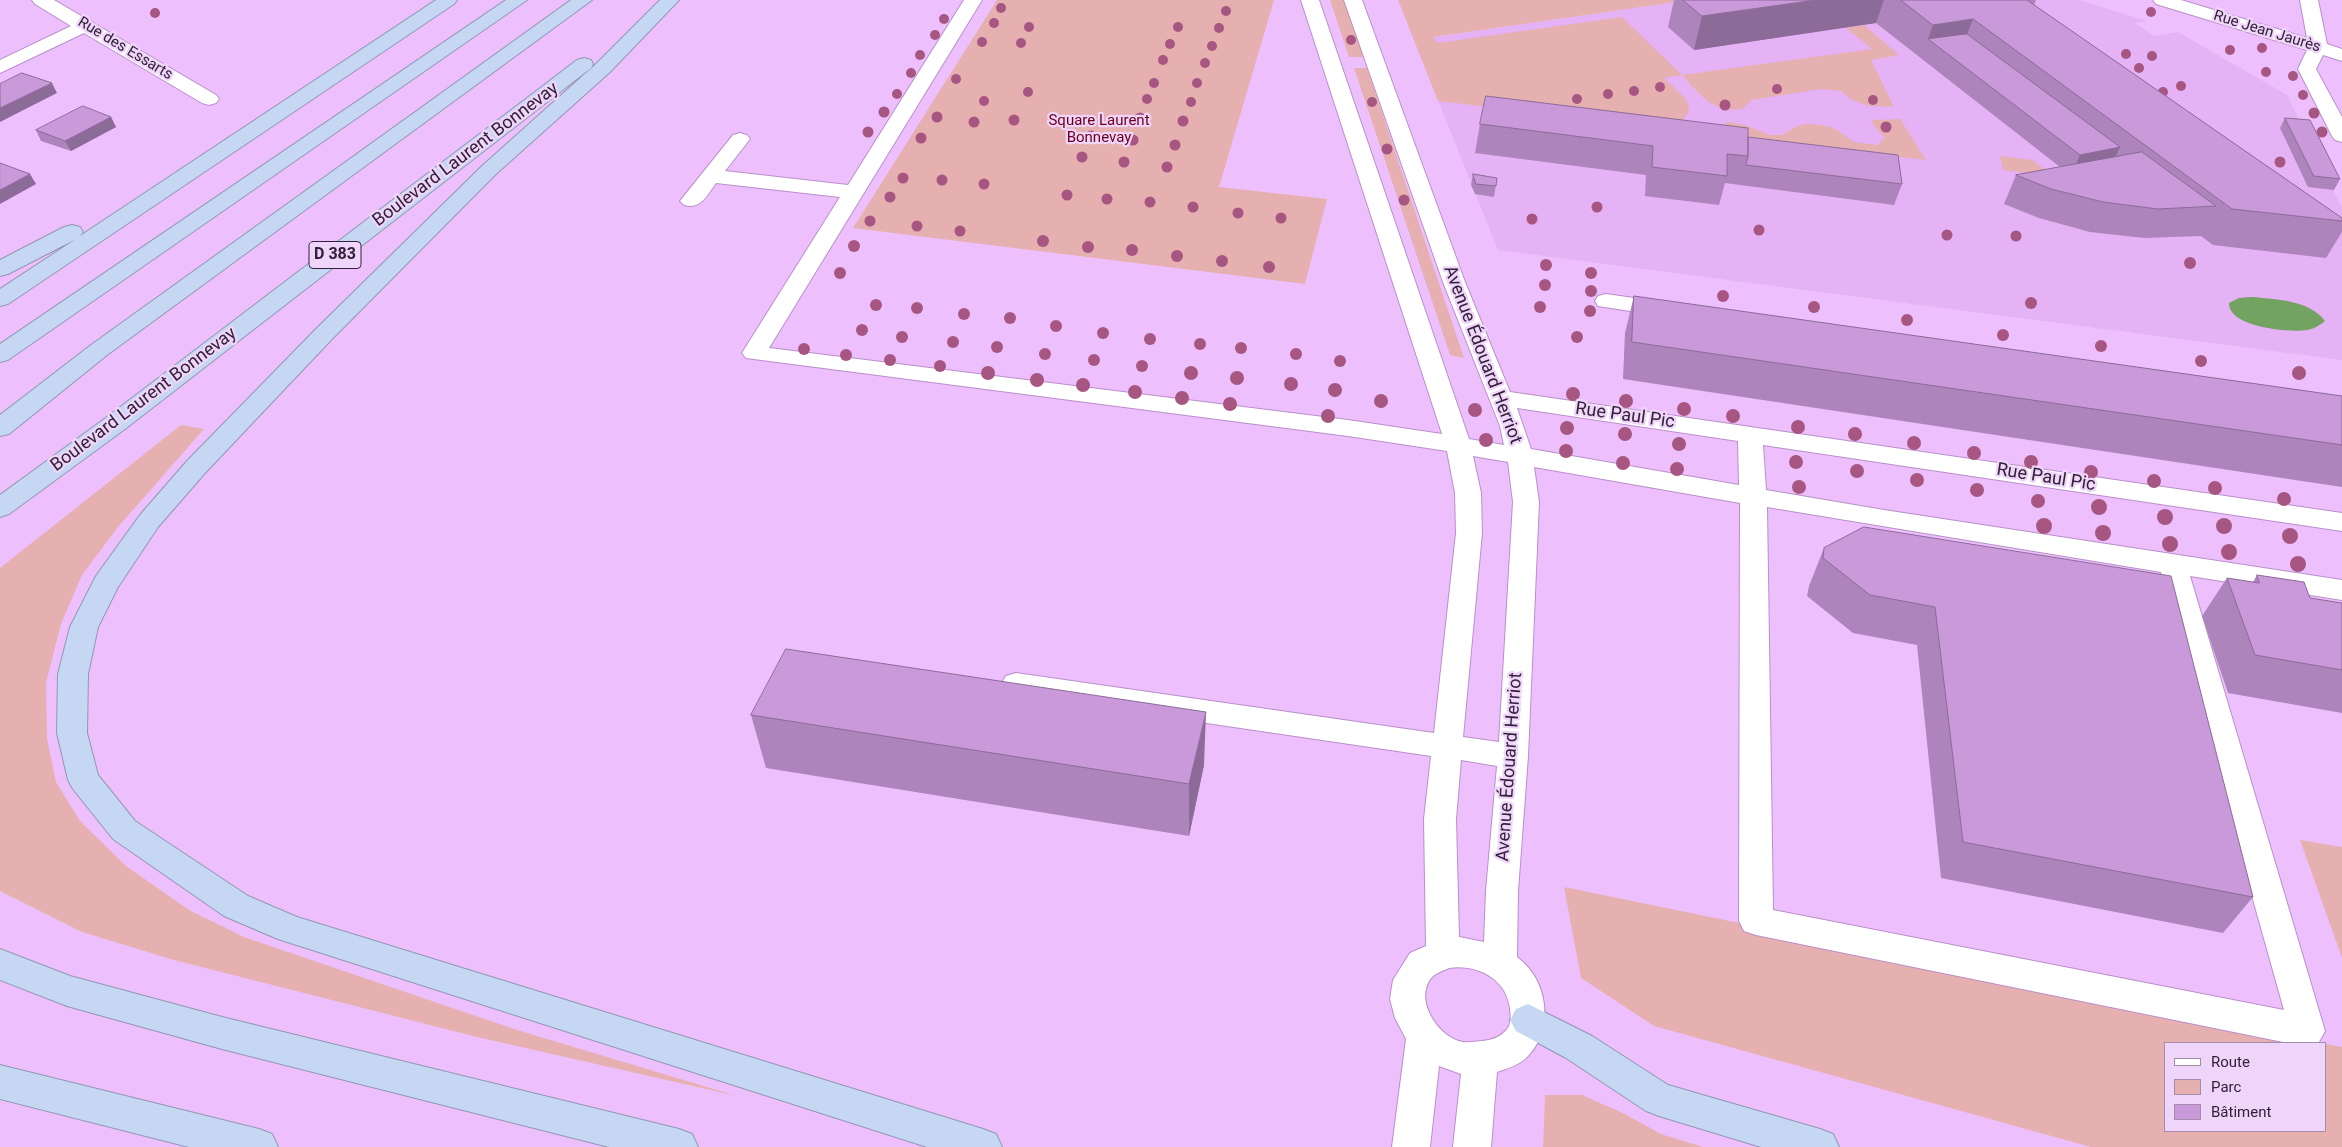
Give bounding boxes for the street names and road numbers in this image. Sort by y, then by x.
street label: Rue Jean Jaurès [2211,7,2323,57]
street label: Rue des Essarts [74,14,176,84]
street label: Boulevard Laurent Bonnevay [369,78,563,232]
road number: D 383 [309,242,361,268]
street label: Avenue Édouard Herriot [1438,263,1526,447]
street label: Boulevard Laurent Bonnevay [47,323,241,477]
street label: Rue Paul Pic [1574,398,1676,434]
street label: Rue Paul Pic [1995,460,2097,496]
street label: Avenue Édouard Herriot [1493,672,1527,862]

